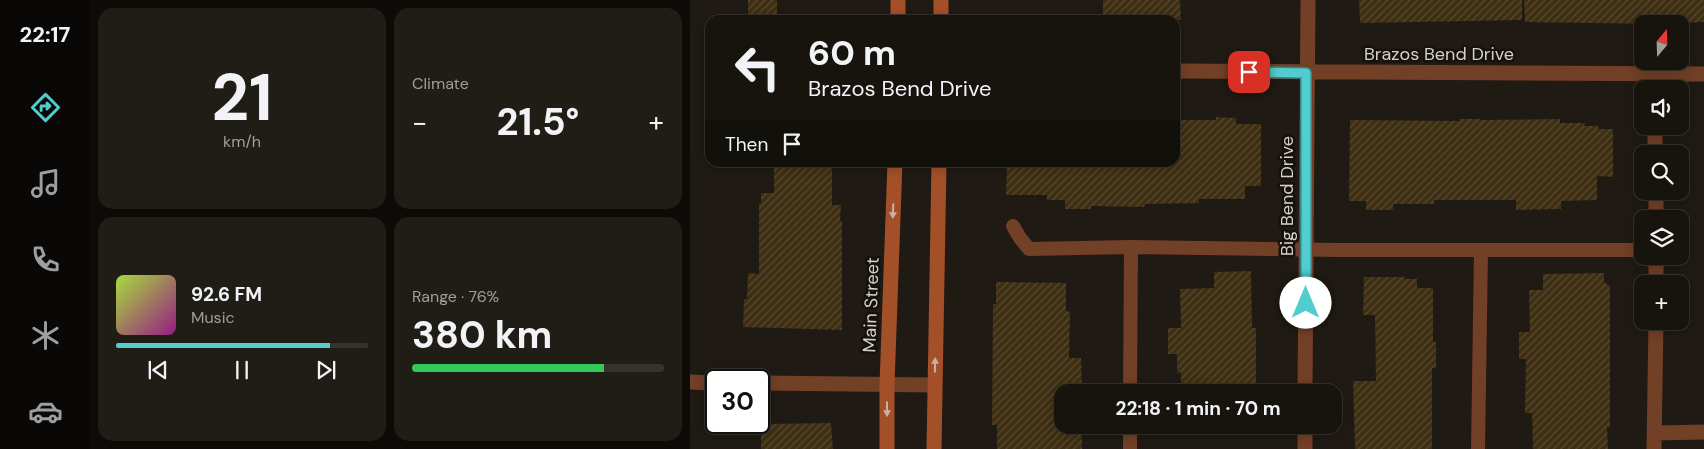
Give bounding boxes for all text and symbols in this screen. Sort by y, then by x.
north arrow [1634,15,1689,70]
map controls [1634,15,1689,330]
text: 22:17 [20,20,70,49]
text: 60 m [808,30,896,76]
icon: left [725,35,790,100]
street label: Brazos Bend Drive [1364,42,1514,66]
pin [1228,51,1270,93]
text: 21 [211,56,273,140]
icon: arrive [1235,58,1263,86]
text: Climate [412,73,469,94]
text: Brazos Bend Drive [808,74,992,103]
button: sound [1634,80,1689,135]
icon: directions [28,90,63,125]
text: 21.5° [497,97,579,147]
text: − [412,104,427,141]
text: + [649,104,664,141]
icon: arrive [778,130,806,158]
text: km/h [223,131,261,152]
text: Then [725,132,768,157]
street label: Big Bend Drive [1275,136,1299,256]
button: search [1634,145,1689,200]
icon: music [28,166,63,201]
one-way arrow [889,203,897,219]
button: layers [1634,210,1689,265]
icon: phone [28,242,63,277]
street label: Main Street [857,257,885,353]
button: + [1634,275,1689,330]
position arrow [1279,276,1331,328]
text: 92.6 FM [191,282,262,307]
text: Range · 76% [412,286,499,307]
text: Music [191,307,235,328]
text: 380 km [412,310,552,360]
icon: climate [28,318,63,353]
icon: previous [144,356,172,384]
icon: pause [228,356,256,384]
icon: next [312,356,340,384]
one-way arrow [931,357,939,373]
speed limit sign: 30 [705,369,770,434]
icon: car [28,394,63,429]
text: 22:18 · 1 min · 70 m [1115,396,1281,421]
one-way arrow [883,401,891,417]

